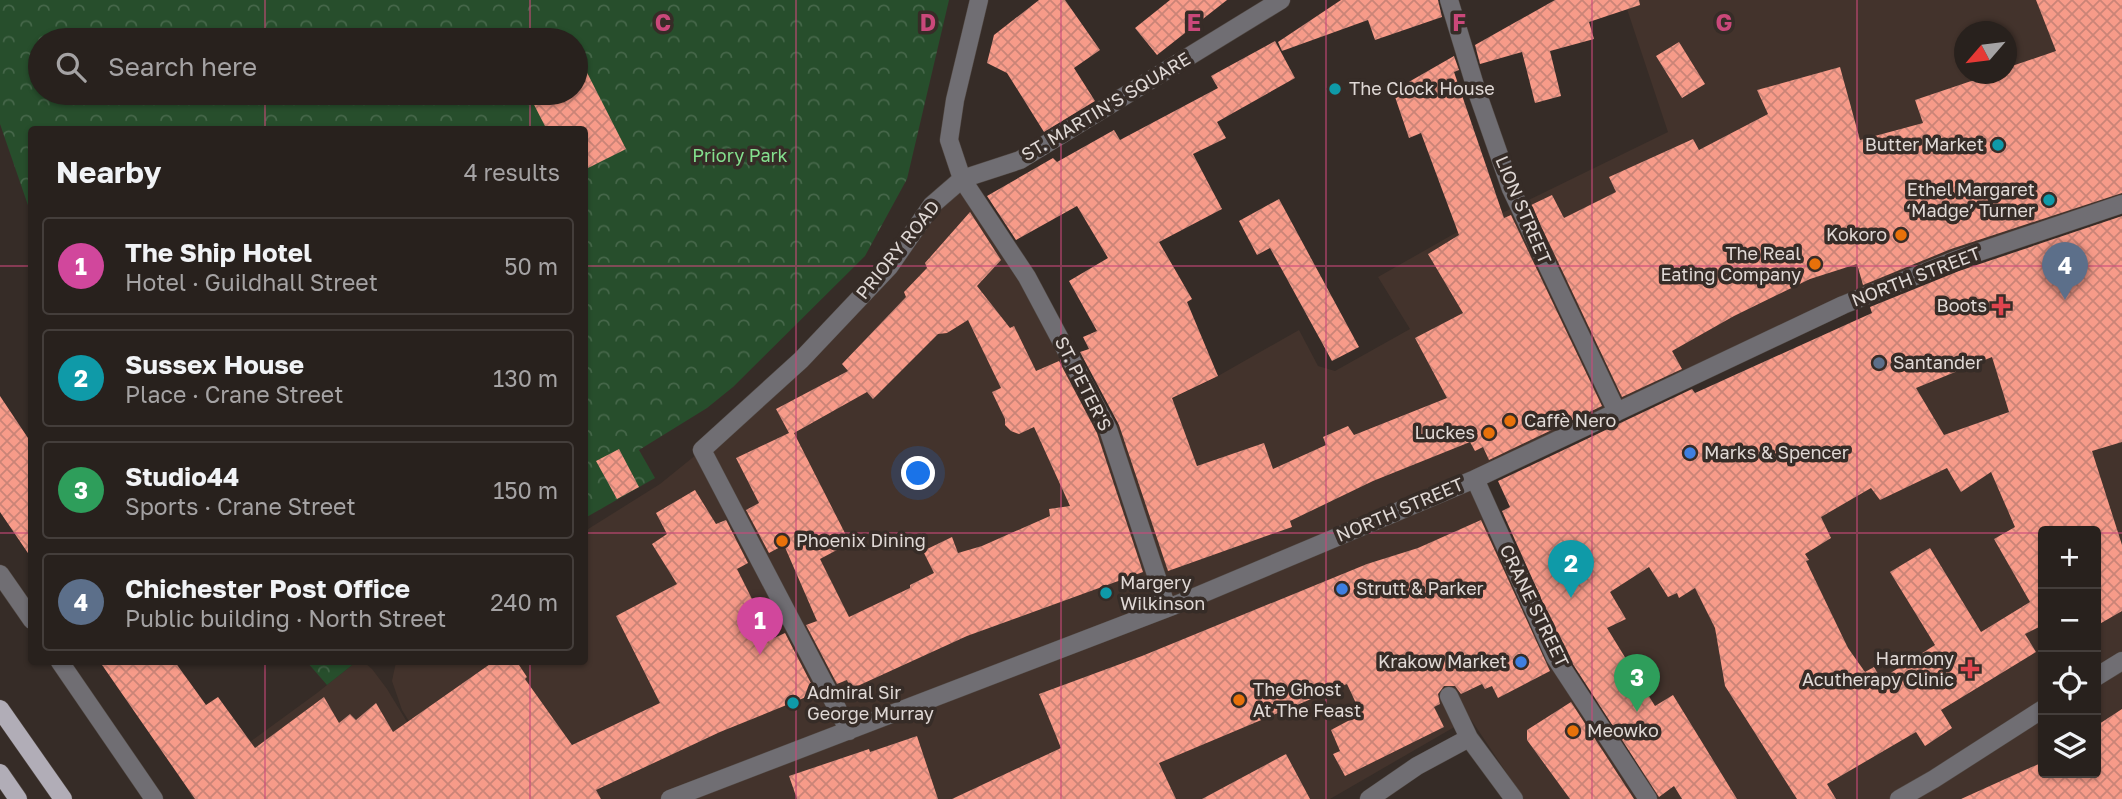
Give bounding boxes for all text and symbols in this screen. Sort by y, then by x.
text: C [655,8,671,36]
text: D [920,8,936,36]
text: E [1187,8,1201,36]
text: F [1452,8,1466,36]
text: G [1716,8,1732,36]
north arrow [1954,21,2017,84]
search box [28,28,588,105]
street label: ST. MARTIN'S SQUARE [1017,47,1194,165]
icon: search [52,48,90,86]
text: Search here [108,51,257,82]
place label: The Clock House [1349,77,1495,99]
marker: The Clock House [1327,81,1343,97]
place label: Butter Market [1865,133,1984,155]
marker: Butter Market [1990,137,2006,153]
park label: Priory Park [692,144,788,166]
street label: LION STREET [1491,152,1557,267]
text: Nearby [56,154,161,190]
text: 4 results [464,158,560,186]
place label: Ethel Margaret ‘Madge’ Turner [1906,178,2035,221]
marker: Ethel Margaret ‘Madge’ Turner [2041,192,2057,208]
street label: PRIORY ROAD [851,196,944,303]
place label: Kokoro [1826,223,1887,245]
marker: Kokoro [1893,227,1909,243]
text: The Ship Hotel [125,237,312,268]
street label: NORTH STREET [1848,241,1983,311]
place label: The Real Eating Company [1661,242,1801,285]
pin: 4 [2042,242,2088,300]
text: 1 [75,252,87,280]
text: 50 m [504,252,558,280]
marker: The Real Eating Company [1807,256,1823,272]
text: Hotel · Guildhall Street [125,268,378,296]
place label: Boots [1937,294,1987,316]
marker: Boots [1993,298,2009,314]
street label: ST. PETER'S [1051,333,1117,434]
text: Sussex House [125,349,304,380]
place label: Santander [1893,351,1983,373]
marker: Santander [1871,355,1887,371]
text: 2 [74,364,88,392]
text: 130 m [493,364,558,392]
text: Place · Crane Street [125,380,343,408]
place label: Caffè Nero [1524,409,1616,431]
marker: Caffè Nero [1502,413,1518,429]
place label: Luckes [1415,421,1475,443]
marker: Luckes [1481,425,1497,441]
place label: Marks & Spencer [1704,441,1849,463]
marker: Marks & Spencer [1682,445,1698,461]
your location [901,456,935,490]
text: Studio44 [125,461,239,492]
street label: NORTH STREET [1333,472,1467,546]
text: 3 [74,476,88,504]
text: 150 m [493,476,558,504]
text: Sports · Crane Street [125,492,356,520]
map controls [2038,526,2101,778]
button: + [2038,526,2101,589]
place label: Phoenix Dining [796,529,926,551]
marker: Phoenix Dining [774,533,790,549]
pin: 2 [1548,540,1594,598]
street label: CRANE STREET [1496,541,1574,670]
place label: Margery Wilkinson [1120,571,1205,614]
text: Chichester Post Office [125,573,410,604]
place label: Strutt & Parker [1356,577,1484,599]
marker: Strutt & Parker [1334,581,1350,597]
marker: Margery Wilkinson [1098,585,1114,601]
text: 4 [74,588,88,616]
text: 240 m [490,588,558,616]
button: − [2038,589,2101,652]
pin: 1 [737,597,783,655]
text: Public building · North Street [125,604,446,632]
place label: Harmony Acutherapy Clinic [1802,647,1954,690]
place label: Krakow Market [1378,650,1507,672]
button: locate [2038,652,2101,715]
marker: Krakow Market [1513,654,1529,670]
pin: 3 [1614,654,1660,712]
marker: Harmony Acutherapy Clinic [1960,659,1980,679]
place label: The Ghost At The Feast [1253,678,1361,721]
place label: Admiral Sir George Murray [807,681,934,724]
marker: The Ghost At The Feast [1231,692,1247,708]
marker: Admiral Sir George Murray [785,695,801,711]
button: layers [2038,715,2101,778]
place label: Meowko [1587,719,1659,741]
marker: Meowko [1565,723,1581,739]

